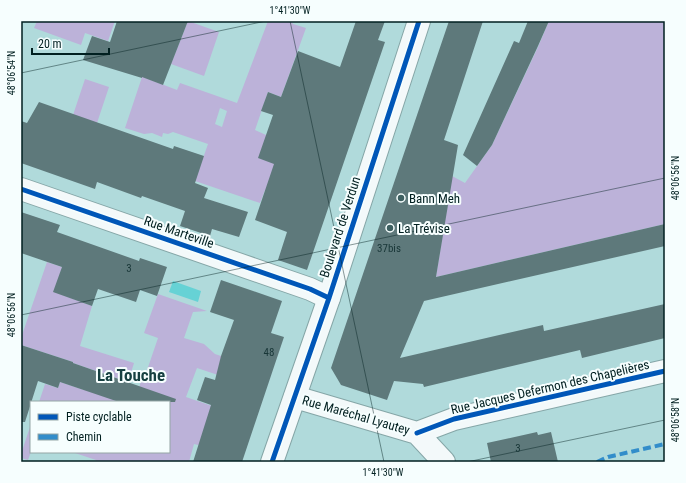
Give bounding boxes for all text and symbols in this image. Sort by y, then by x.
text: 1°41'30"W [270,5,311,16]
scale bar [32,30,109,56]
text: 20 m [38,37,62,51]
text: 48°06'54"N [6,51,17,95]
text: 48°06'56"N [670,156,681,200]
street label: Boulevard de Verdun [317,175,363,279]
place label: Bann Meh [409,191,460,206]
marker: Bann Meh [396,193,406,203]
street label: Rue Marteville [142,213,216,251]
place label: La Trévise [398,221,450,236]
marker: La Trévise [385,223,395,233]
house number: 37bis [377,242,401,255]
house number: 3 [126,262,132,275]
text: 48°06'56"N [6,293,17,337]
house number: 48 [264,346,274,359]
street label: Rue Jacques Defermon des Chapelières [449,357,651,417]
district label: La Touche [97,365,165,385]
street label: Rue Maréchal Lyautey [301,392,412,438]
text: 48°06'58"N [670,398,681,442]
legend [30,401,170,453]
text: Piste cyclable [66,410,132,424]
text: Chemin [66,430,102,444]
house number: 3 [515,442,521,455]
text: 1°41'30"W [363,467,404,478]

